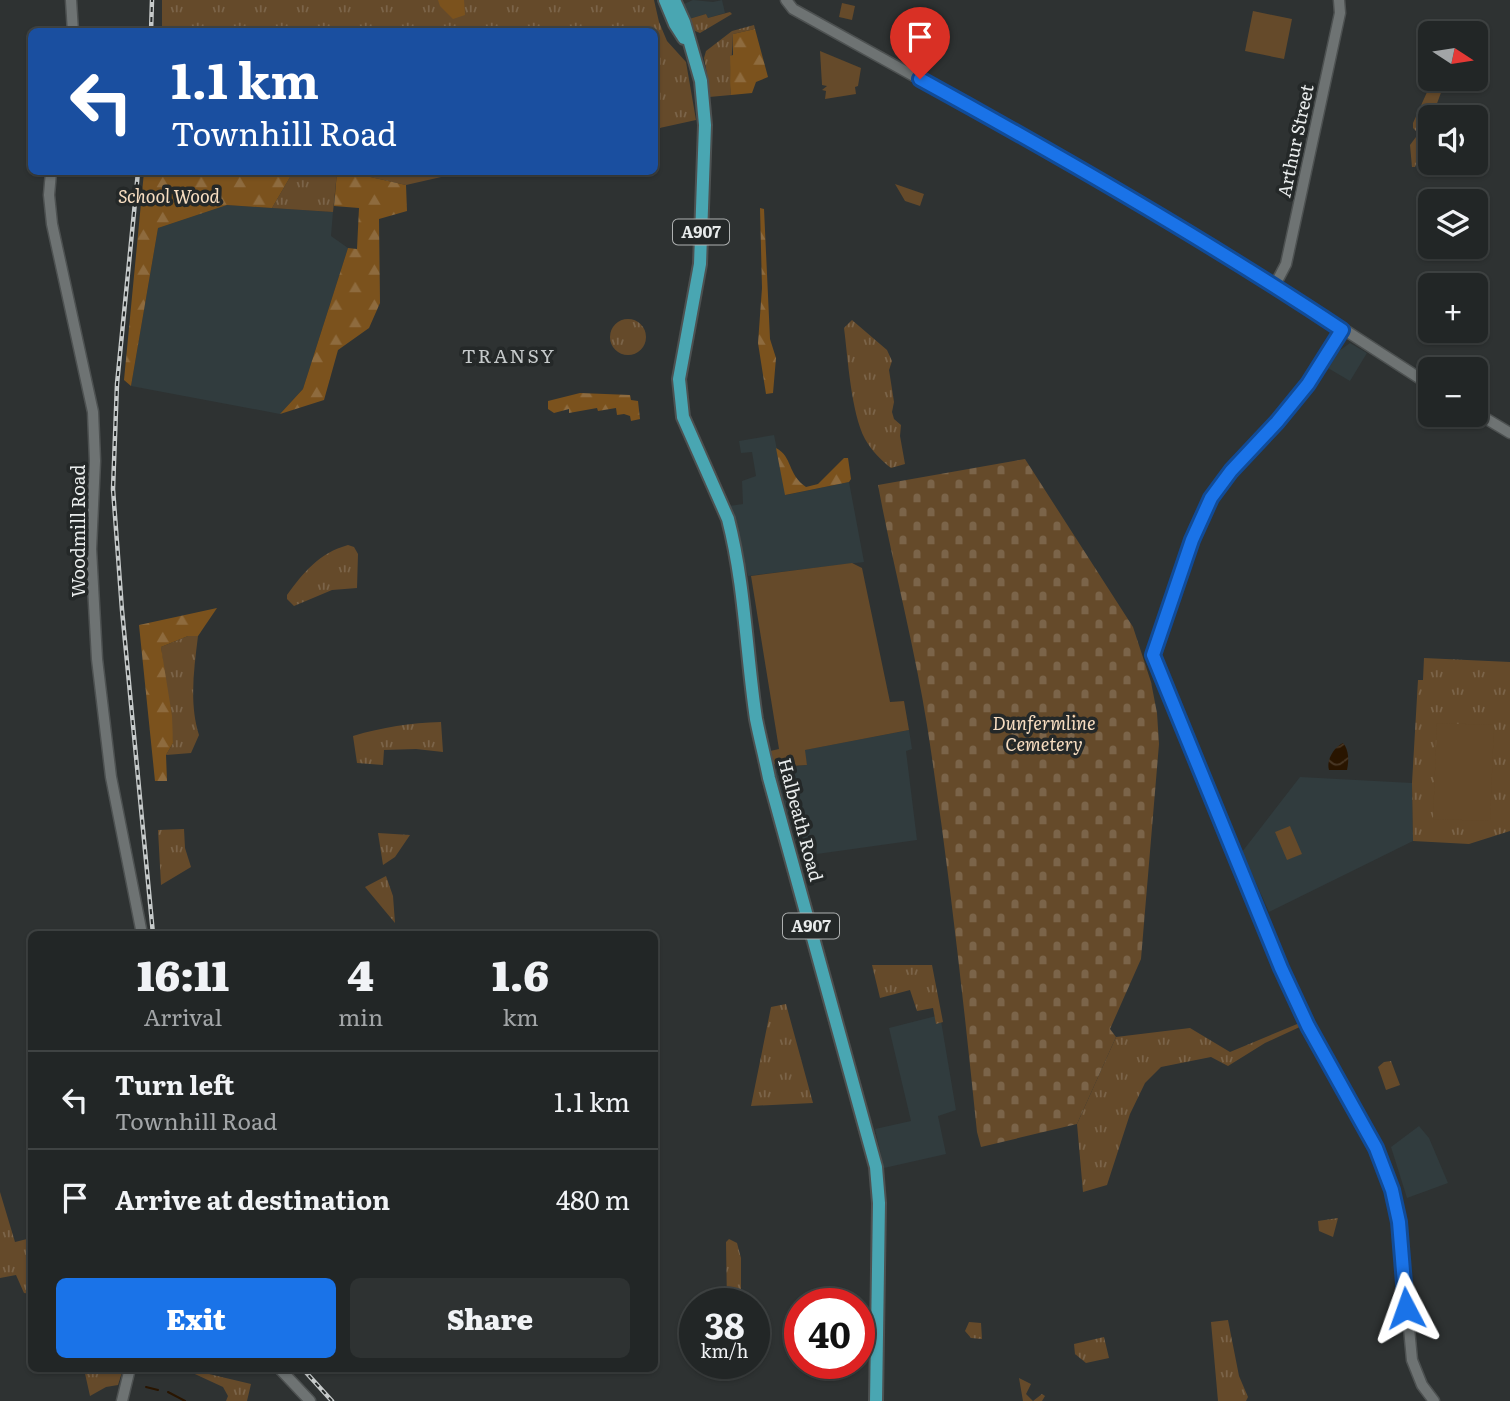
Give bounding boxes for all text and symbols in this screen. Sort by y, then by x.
pin [890,7,950,79]
icon: arrive [901,18,939,56]
north arrow [1418,21,1488,91]
map controls [1418,21,1488,427]
text: 1.1 km [171,41,319,114]
icon: left [56,56,147,147]
street label: Arthur Street [1269,81,1320,200]
button: sound [1418,105,1488,175]
text: Townhill Road [171,108,397,156]
park label: School Wood [118,182,221,209]
button: layers [1418,189,1488,259]
road number: A907 [673,220,729,244]
button: + [1418,273,1488,343]
district label: TRANSY [462,341,556,369]
button: − [1418,357,1488,427]
street label: Woodmill Road [64,465,91,597]
park label: Dunfermline Cemetery [992,709,1096,757]
street label: Halbeath Road [772,755,831,884]
road number: A907 [783,914,839,938]
text: 16:11 [137,942,229,1004]
text: 4 [347,942,374,1004]
text: 1.6 [492,942,549,1004]
text: Arrival [144,999,222,1033]
text: min [338,999,383,1033]
text: km [502,999,539,1033]
text: Turn left [115,1064,234,1103]
icon: left [56,1081,94,1119]
text: 1.1 km [554,1081,630,1120]
text: Townhill Road [115,1103,277,1137]
icon: arrive [56,1179,94,1217]
text: Arrive at destination [115,1179,390,1218]
text: 480 m [556,1179,630,1218]
position arrow [1369,1271,1443,1345]
button: Exit [56,1278,336,1358]
button: Share [350,1278,630,1358]
speed limit sign: 40 [784,1288,875,1379]
text: 38 [704,1298,745,1350]
text: km/h [701,1337,748,1364]

